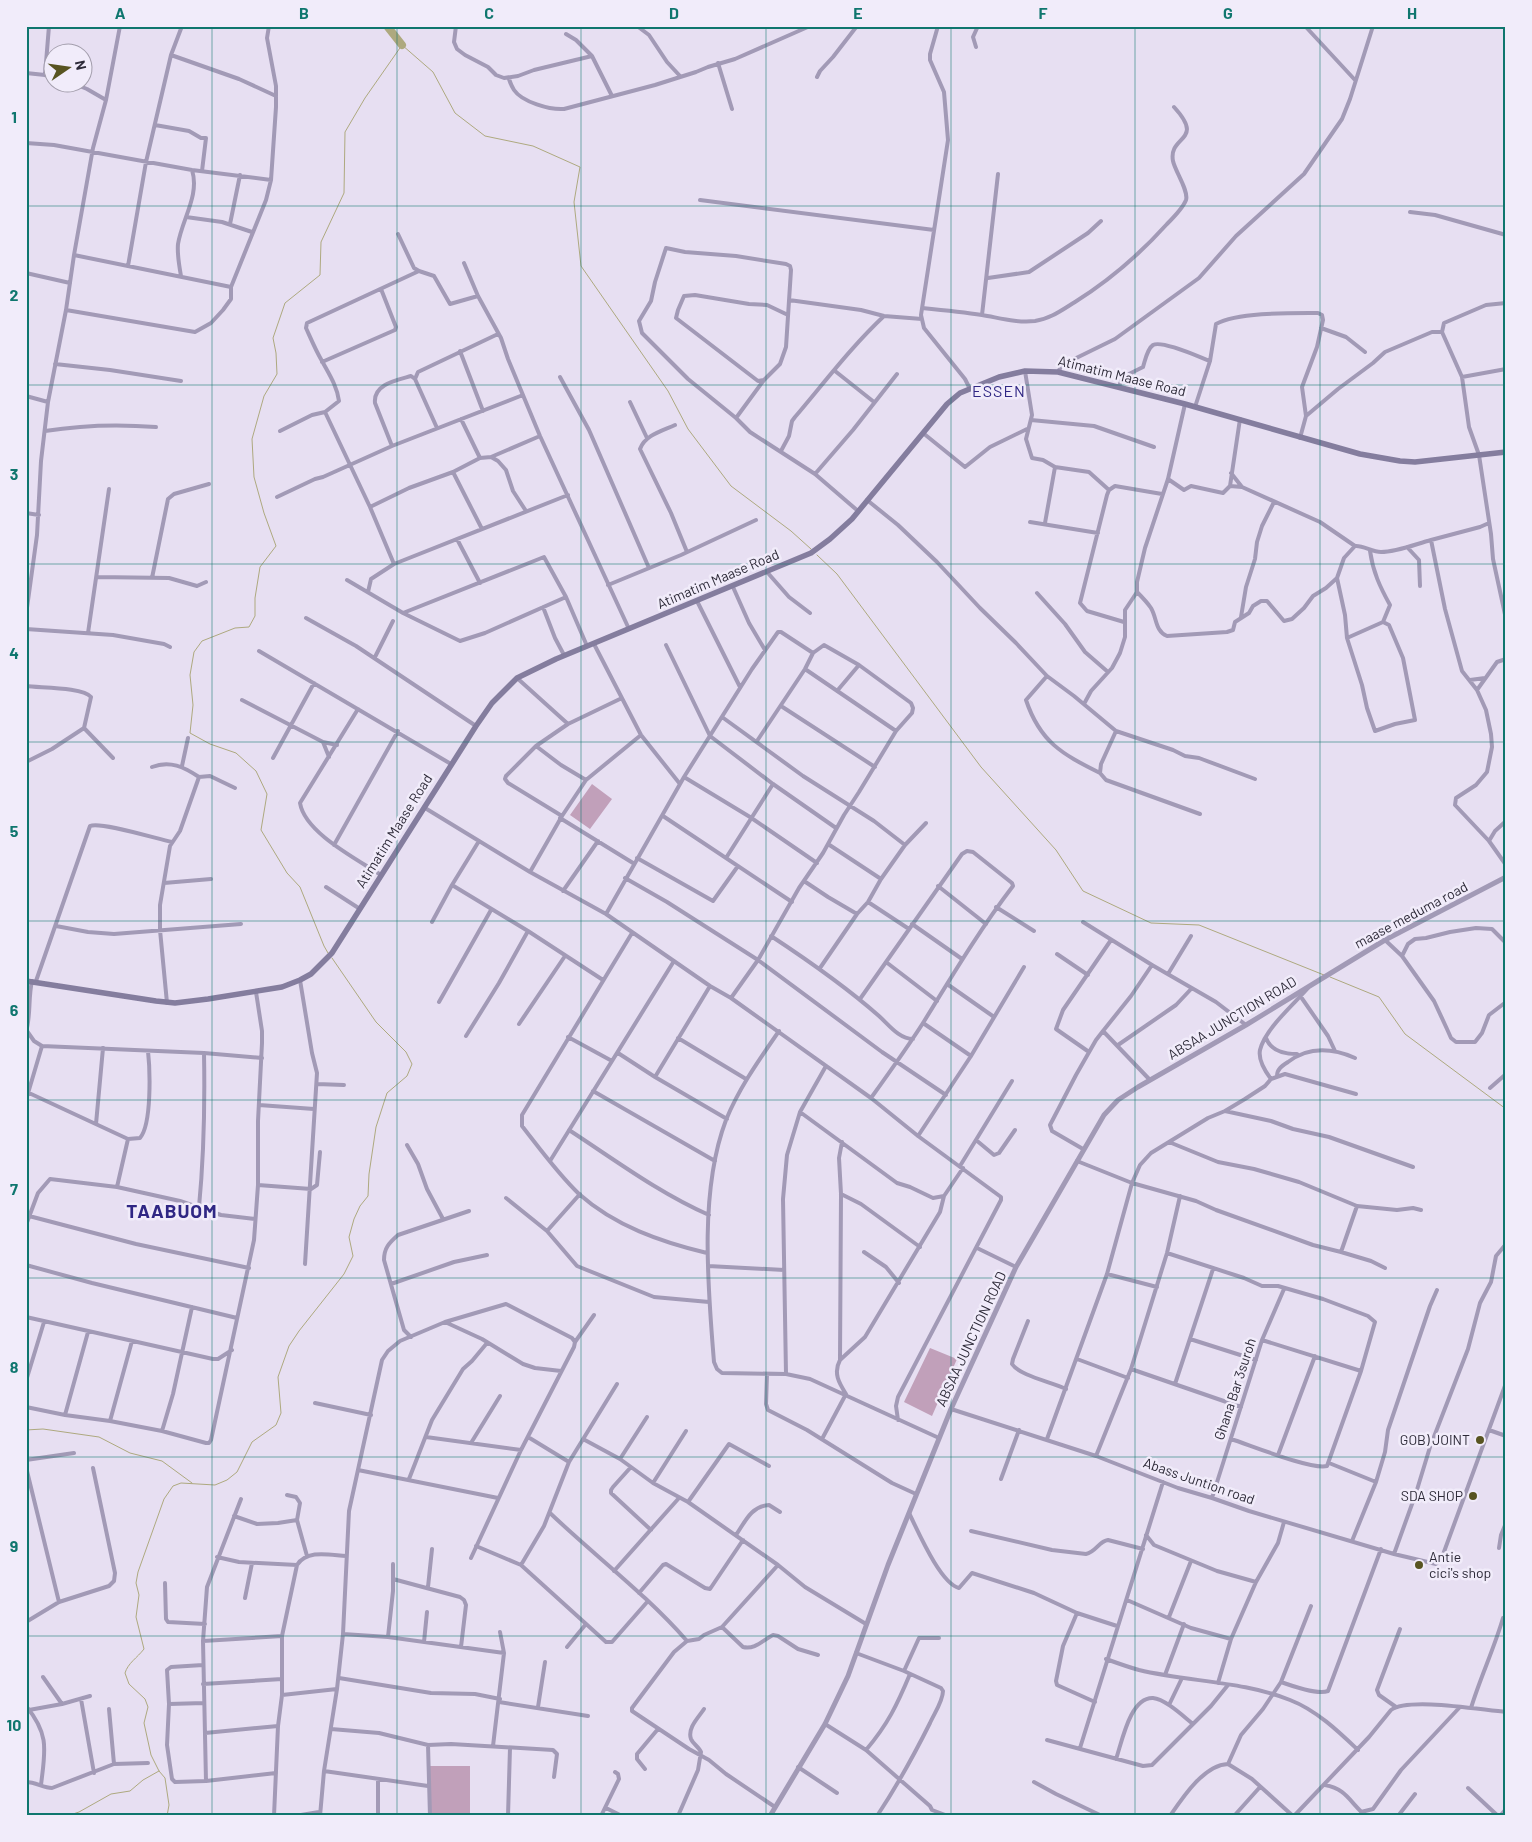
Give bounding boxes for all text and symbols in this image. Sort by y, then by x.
text: A [115,3,126,22]
text: B [299,3,309,22]
text: C [484,3,494,22]
text: D [669,3,679,22]
text: E [853,3,863,22]
text: F [1039,3,1048,22]
text: G [1223,3,1233,22]
text: H [1407,3,1417,22]
north arrow [42,42,92,92]
text: N [72,59,90,71]
text: 1 [11,107,17,126]
text: 2 [10,285,19,304]
street label: Atimatim Maase Road [1057,351,1188,400]
district label: ESSEN [972,381,1026,400]
text: 3 [10,464,18,483]
street label: Atimatim Maase Road [654,545,781,612]
text: 4 [9,643,19,662]
street label: Atimatim Maase Road [352,771,435,891]
text: 5 [10,821,19,840]
street label: maase meduma road [1351,877,1470,952]
street label: ABSAA JUNCTION ROAD [1164,972,1299,1063]
text: 6 [10,1000,19,1019]
text: 7 [10,1179,18,1198]
district label: TAABUOM [126,1199,218,1222]
street label: ABSAA JUNCTION ROAD [932,1268,1009,1409]
street label: Ghana Bar 3suroh [1210,1336,1259,1442]
text: 8 [10,1357,19,1376]
place label: GOB) JOINT [1400,1431,1470,1448]
marker: GOB) JOINT [1474,1434,1486,1446]
street label: Abass Juntion road [1141,1454,1257,1508]
place label: SDA SHOP [1401,1487,1463,1504]
marker: SDA SHOP [1467,1490,1479,1502]
text: 9 [10,1536,18,1555]
place label: Antie cici's shop [1429,1548,1491,1581]
marker: Antie cici's shop [1413,1559,1425,1571]
text: 10 [7,1715,21,1734]

